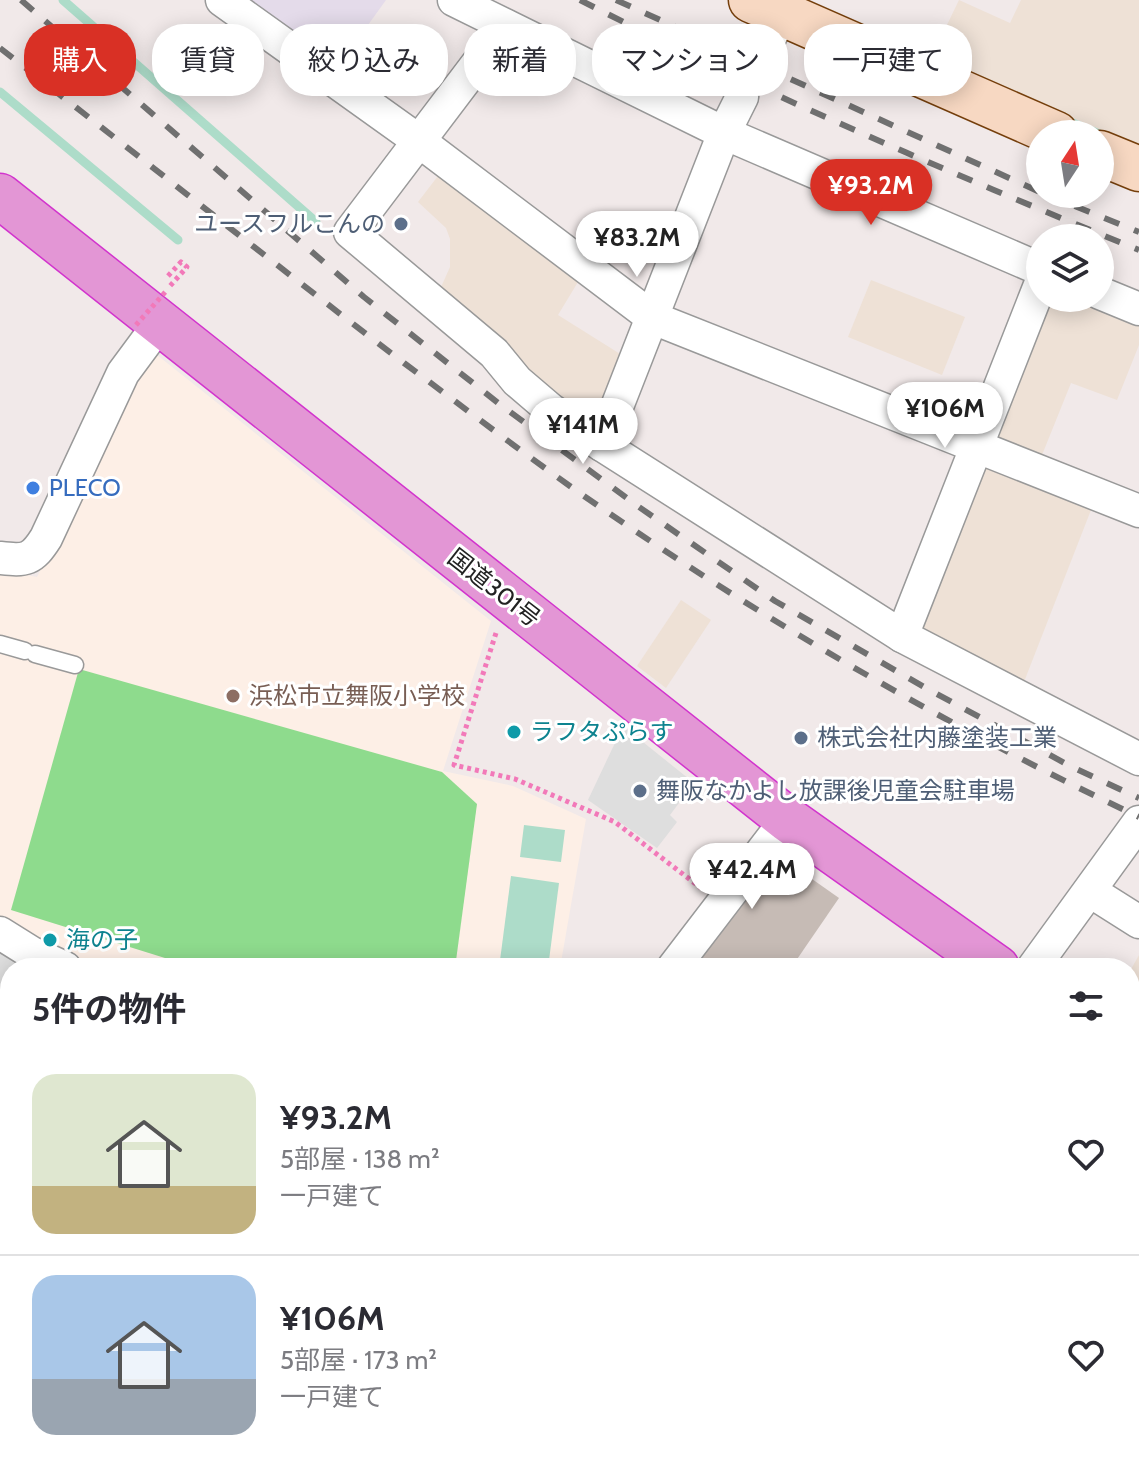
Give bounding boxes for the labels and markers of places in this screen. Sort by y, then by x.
pin: ¥93.2M [806,159,936,227]
place label: ユースフルこんの [194,209,385,238]
pin: ¥83.2M [572,211,702,279]
marker: ユースフルこんの [392,215,410,233]
pin: ¥106M [889,382,1001,450]
pin: ¥141M [527,398,639,466]
place label: PLECO [49,473,121,502]
marker: PLECO [24,479,42,497]
place label: 浜松市立舞阪小学校 [249,681,465,710]
marker: 浜松市立舞阪小学校 [224,687,242,705]
place label: ラフタぷらす [530,717,674,746]
marker: ラフタぷらす [505,723,523,741]
place label: 株式会社内藤塗装工業 [817,723,1057,752]
marker: 株式会社内藤塗装工業 [792,729,810,747]
place label: 舞阪なかよし放課後児童会駐車場 [656,776,1015,805]
marker: 舞阪なかよし放課後児童会駐車場 [631,782,649,800]
pin: ¥42.4M [687,843,817,911]
place label: 海の子 [66,925,138,954]
marker: 海の子 [41,931,59,949]

